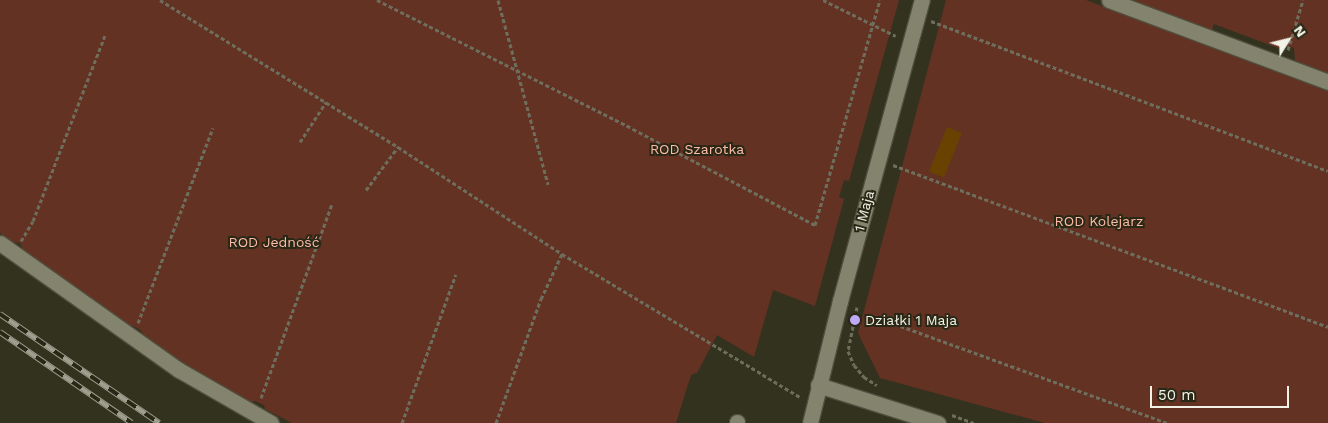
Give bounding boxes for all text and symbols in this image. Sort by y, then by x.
north arrow [1263,15,1313,65]
text: N [1291,22,1310,40]
park label: ROD Szarotka [650,141,744,157]
street label: 1 Maja [850,189,878,233]
park label: ROD Kolejarz [1055,213,1143,229]
park label: ROD Jedność [228,234,320,250]
place label: Działki 1 Maja [865,312,957,328]
marker: Działki 1 Maja [849,314,861,326]
scale bar [1153,376,1292,408]
text: 50 m [1158,386,1195,404]

